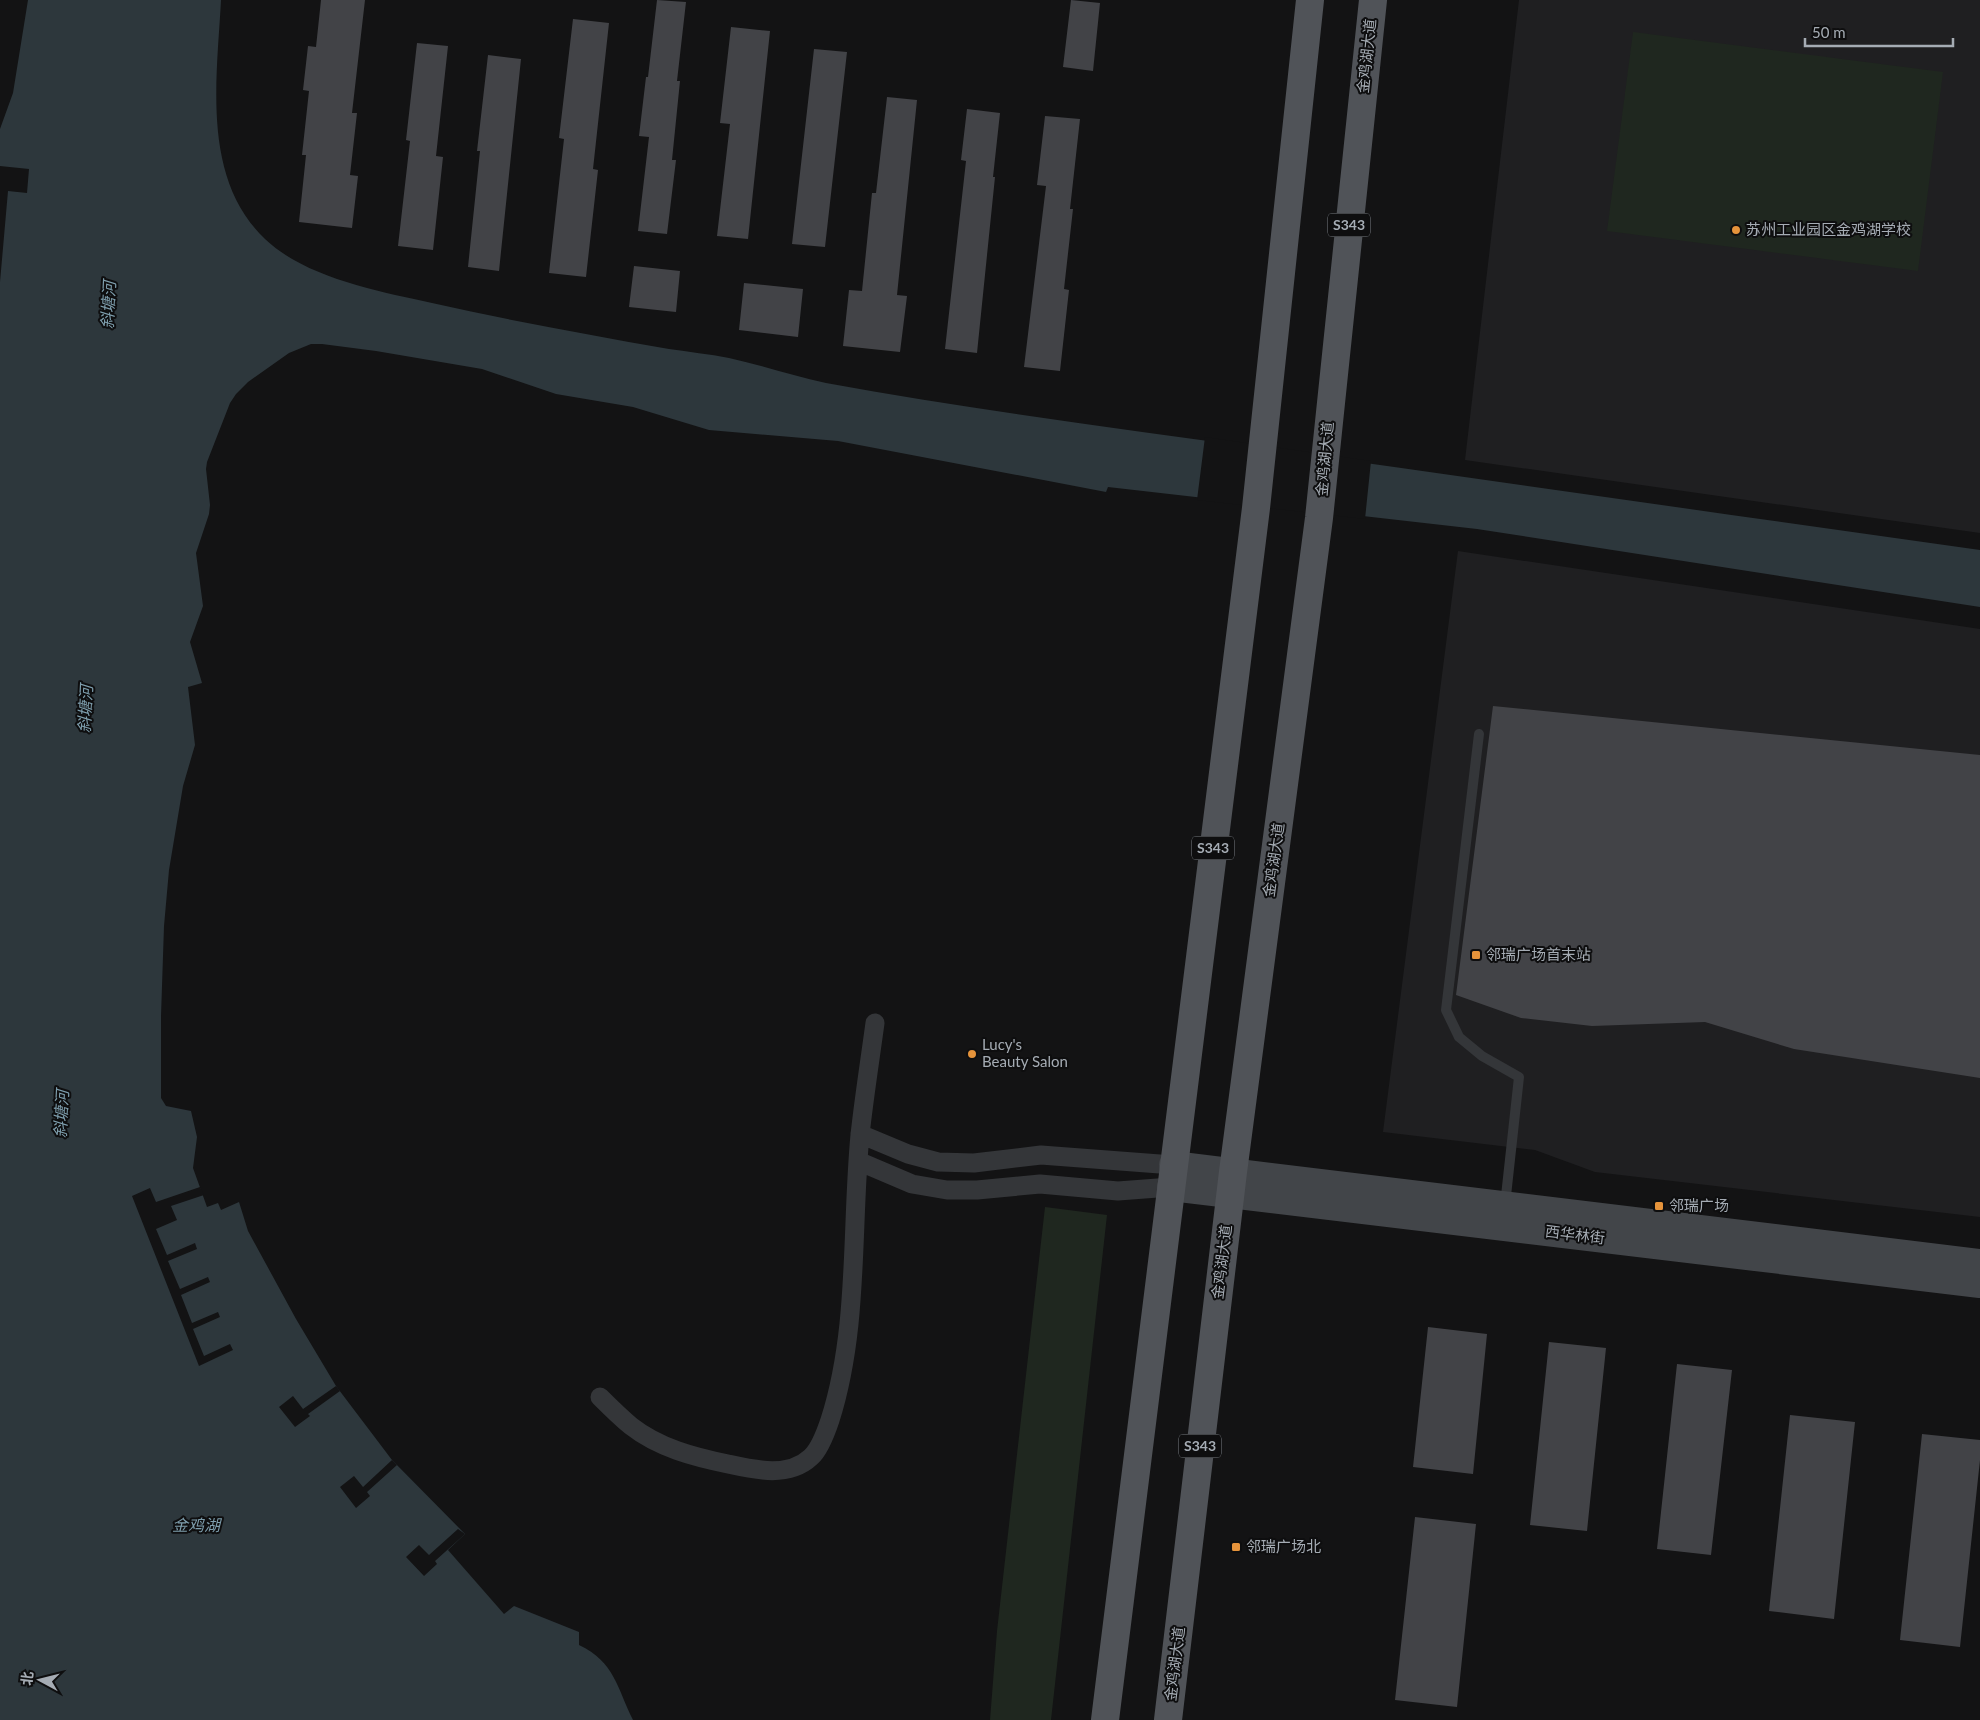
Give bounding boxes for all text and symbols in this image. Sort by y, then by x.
scale bar [1805,15,1952,47]
street label: 金鸡湖大道 [1353,18,1379,94]
text: 50 m [1812,23,1846,41]
road number: S343 [1328,214,1370,236]
place label: 苏州工业园区金鸡湖学校 [1746,220,1911,238]
marker: 苏州工业园区金鸡湖学校 [1730,224,1742,236]
water label: 斜塘河 [97,278,118,329]
street label: 金鸡湖大道 [1312,421,1336,497]
water label: 斜塘河 [74,682,95,733]
street label: 金鸡湖大道 [1259,821,1287,898]
road number: S343 [1192,836,1234,860]
place label: 邻瑞广场首末站 [1486,945,1591,963]
marker: 邻瑞广场首末站 [1470,949,1482,961]
place label: Lucy's Beauty Salon [982,1035,1068,1070]
marker: Lucy's Beauty Salon [966,1048,978,1060]
water label: 斜塘河 [50,1087,71,1138]
place label: 邻瑞广场 [1669,1196,1729,1214]
marker: 邻瑞广场 [1653,1200,1665,1212]
street label: 西华林街 [1544,1221,1606,1247]
street label: 金鸡湖大道 [1208,1224,1235,1300]
road number: S343 [1179,1434,1221,1458]
water label: 金鸡湖 [172,1515,223,1534]
place label: 邻瑞广场北 [1246,1537,1321,1555]
marker: 邻瑞广场北 [1230,1541,1242,1553]
street label: 金鸡湖大道 [1161,1626,1188,1702]
north arrow [15,1655,65,1705]
text: 北 [17,1670,36,1686]

